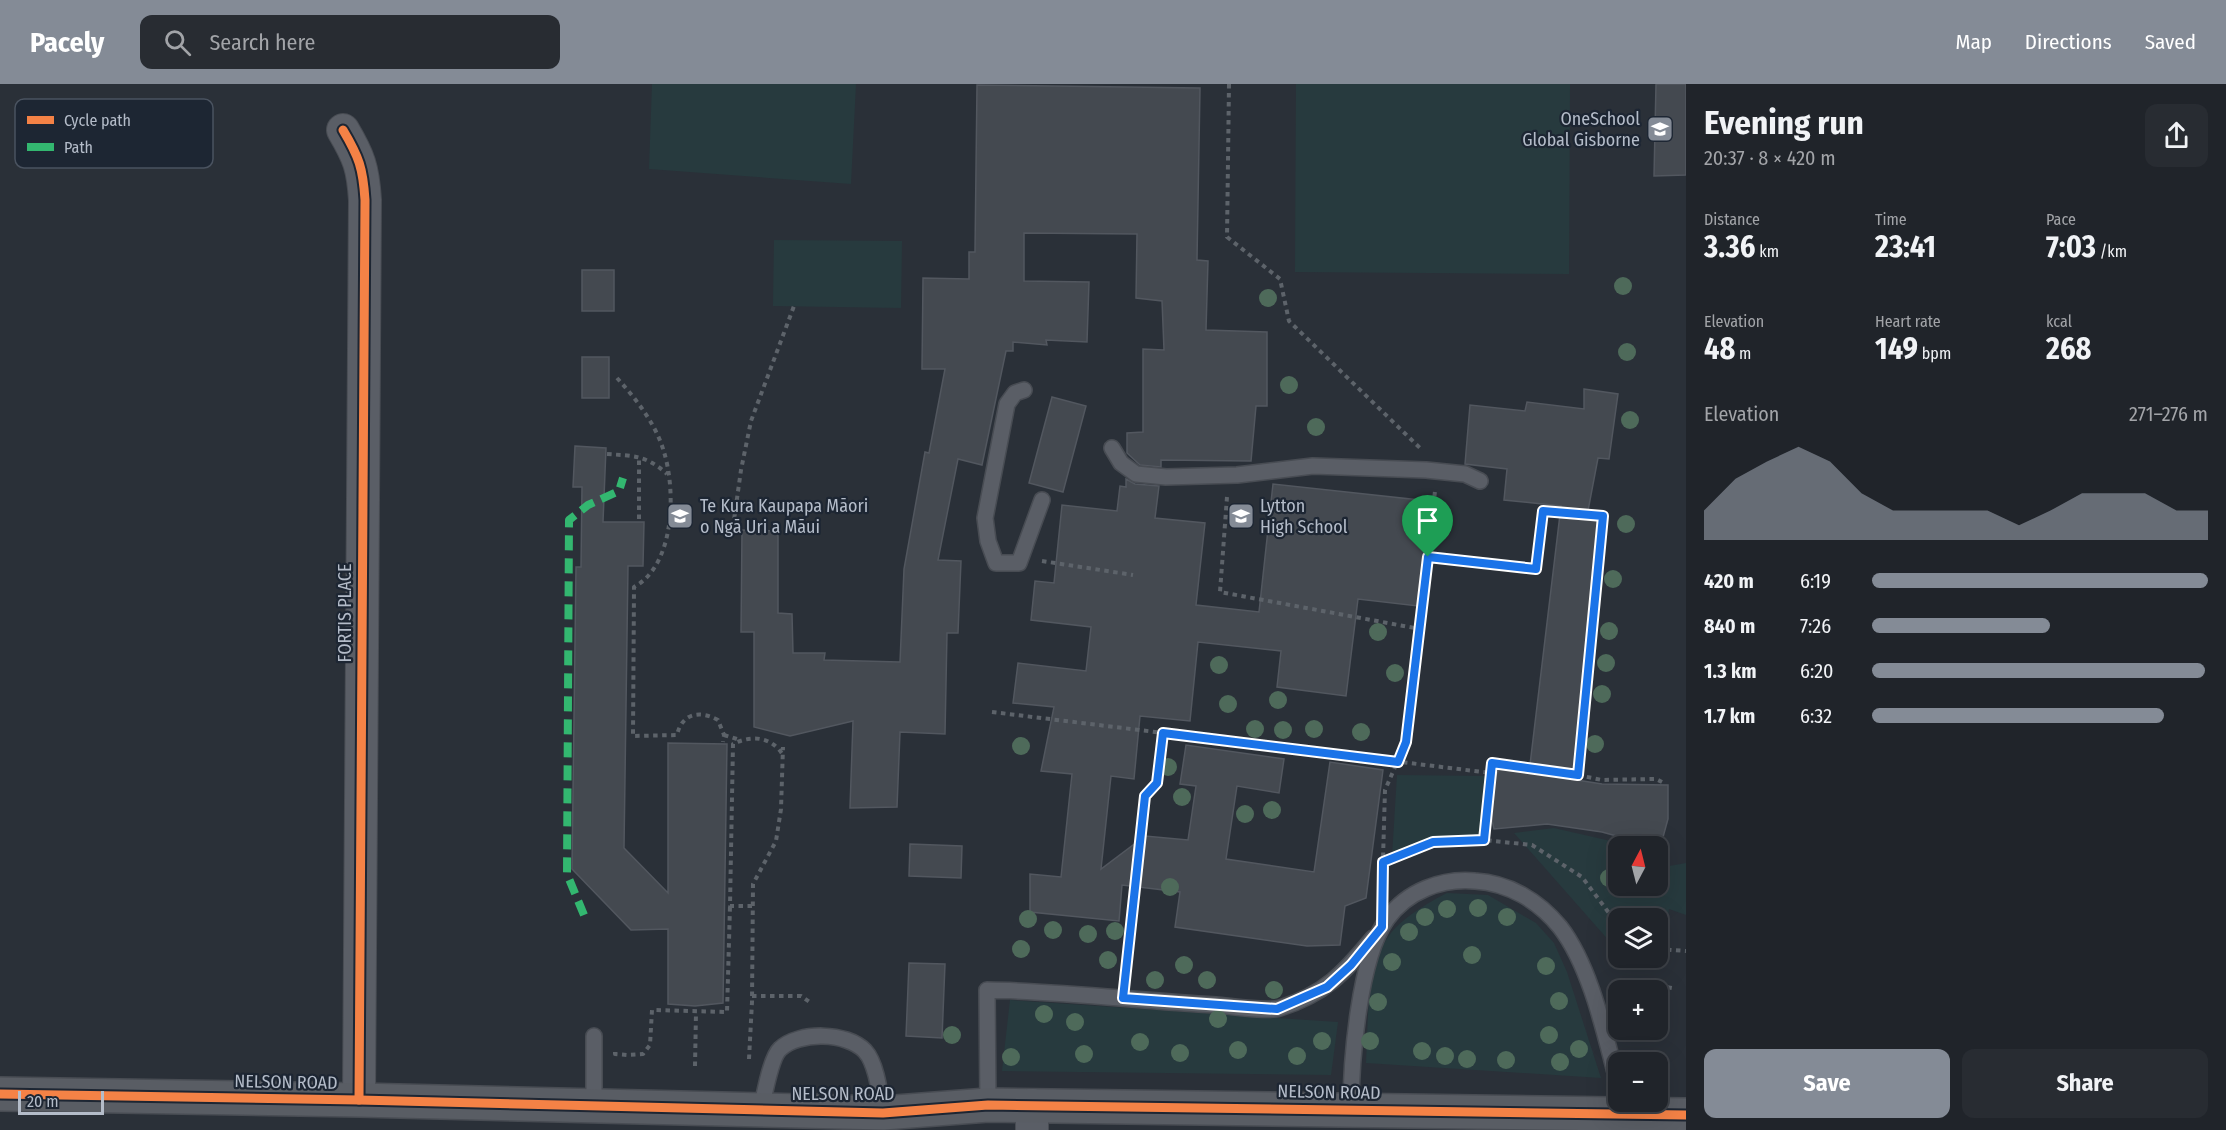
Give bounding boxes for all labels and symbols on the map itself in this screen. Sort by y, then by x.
legend [15,99,213,168]
place label: OneSchool Global Gisborne [1522,108,1640,151]
text: Cycle path [64,111,131,130]
school or university icon: OneSchool Global Gisborne [1645,114,1675,144]
text: Path [64,138,93,157]
place label: Te Kura Kaupapa Māori o Ngā Uri a Māui [700,495,868,538]
place label: Lytton High School [1260,495,1348,538]
pin [1402,495,1453,557]
school or university icon: Te Kura Kaupapa Māori o Ngā Uri a Māui [665,501,695,531]
school or university icon: Lytton High School [1226,501,1256,531]
street label: FORTIS PLACE [334,564,356,662]
north arrow [1608,836,1668,896]
street label: NELSON ROAD [234,1070,338,1094]
street label: NELSON ROAD [1277,1080,1381,1104]
street label: NELSON ROAD [791,1083,895,1105]
scale bar [18,1088,104,1116]

